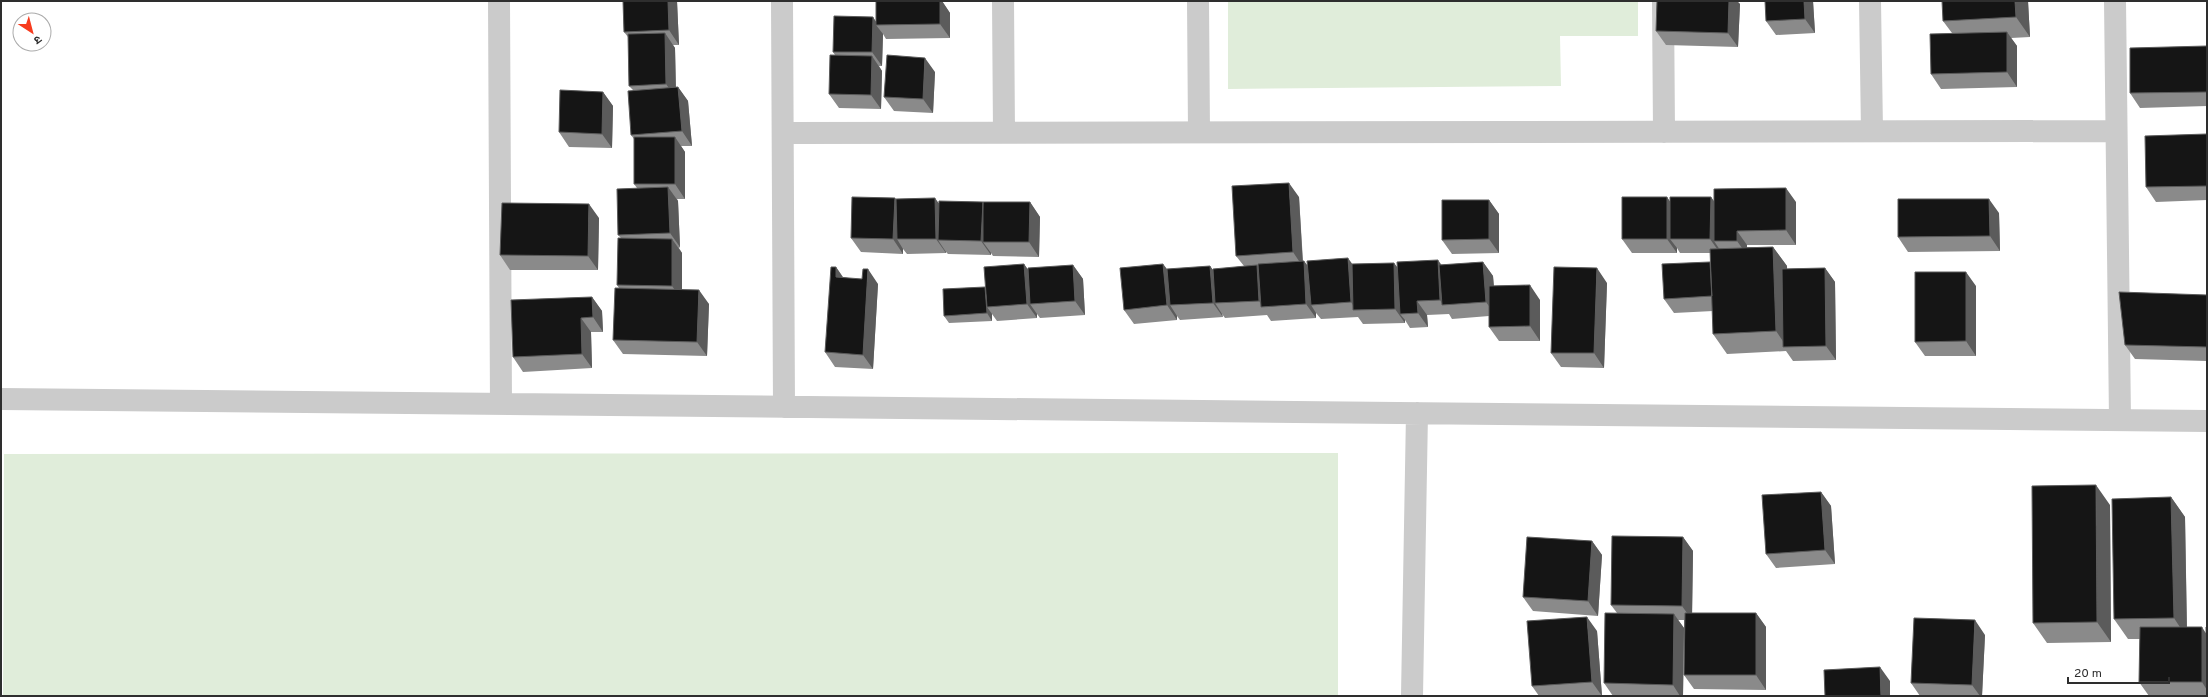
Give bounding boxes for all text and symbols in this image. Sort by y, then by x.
north arrow [12,12,52,52]
text: उ [30,32,44,47]
scale bar [2068,659,2169,685]
text: 20 m [2074,666,2102,682]

